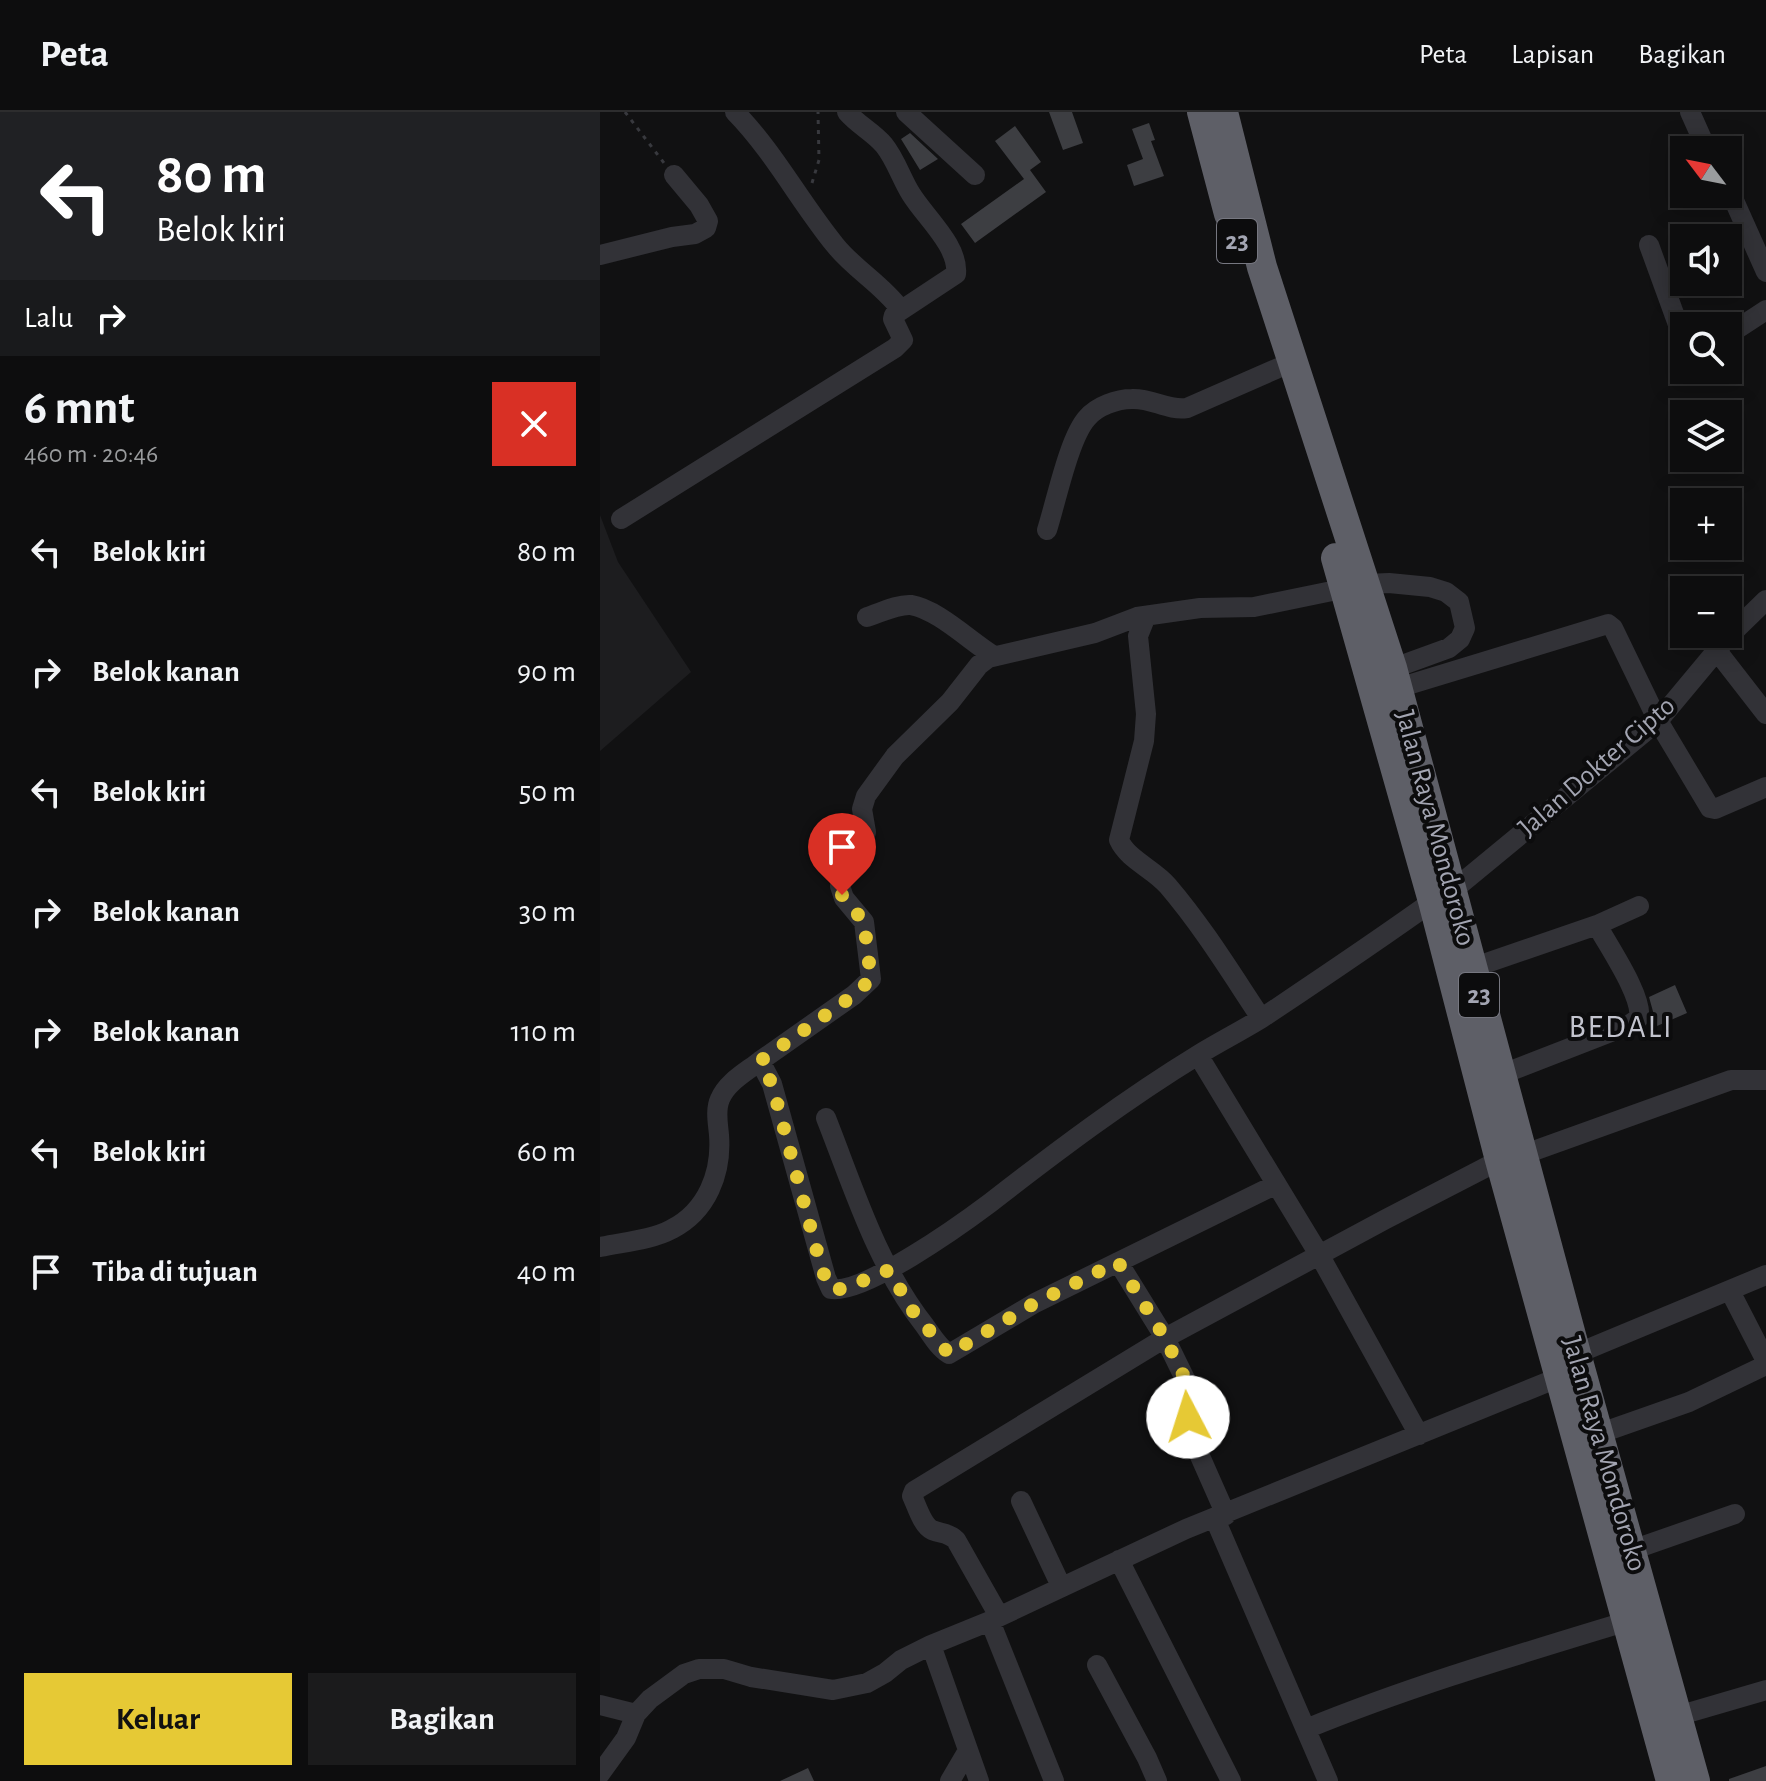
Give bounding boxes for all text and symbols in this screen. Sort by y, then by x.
text: Peta [40,36,109,74]
text: Peta [1419,41,1467,69]
text: Lapisan [1511,41,1594,69]
text: Bagikan [1638,41,1726,69]
north arrow [1670,136,1742,208]
map controls [1670,136,1742,648]
icon: left [24,144,128,248]
text: 80 m [156,147,266,203]
text: Belok kiri [156,212,286,248]
road number: 23 [1217,219,1257,263]
button: sound [1670,224,1742,296]
icon: right [89,296,133,340]
text: Lalu [24,303,73,333]
button: search [1670,312,1742,384]
button: close [492,382,576,466]
text: 6 mnt [24,385,135,433]
button: layers [1670,400,1742,472]
text: 460 m · 20:46 [24,441,158,467]
button: + [1670,488,1742,560]
icon: left [24,530,68,574]
text: Belok kiri [92,537,206,567]
text: 80 m [517,537,576,567]
button: − [1670,576,1742,648]
icon: right [24,650,68,694]
text: Belok kanan [92,657,240,687]
text: 90 m [517,657,576,687]
street label: Jalan Dokter Cipto [1513,692,1681,842]
street label: Jalan Raya Mondoroko [1390,707,1480,949]
icon: left [24,770,68,814]
text: Belok kiri [92,777,206,807]
text: 50 m [519,777,576,807]
pin [808,813,876,895]
icon: arrive [820,825,864,869]
icon: right [24,890,68,934]
text: Belok kanan [92,897,240,927]
text: 30 m [519,897,576,927]
road number: 23 [1459,973,1499,1017]
icon: right [24,1010,68,1054]
district label: BEDALI [1568,1011,1674,1043]
text: Belok kanan [92,1017,240,1047]
text: 110 m [511,1017,576,1047]
icon: left [24,1130,68,1174]
text: Belok kiri [92,1137,206,1167]
text: 60 m [517,1137,576,1167]
icon: arrive [24,1250,68,1294]
text: Tiba di tujuan [92,1257,258,1287]
text: 40 m [517,1257,576,1287]
street label: Jalan Raya Mondoroko [1557,1334,1651,1574]
position arrow [1146,1375,1230,1459]
button: Keluar [24,1673,292,1765]
button: Bagikan [308,1673,576,1765]

